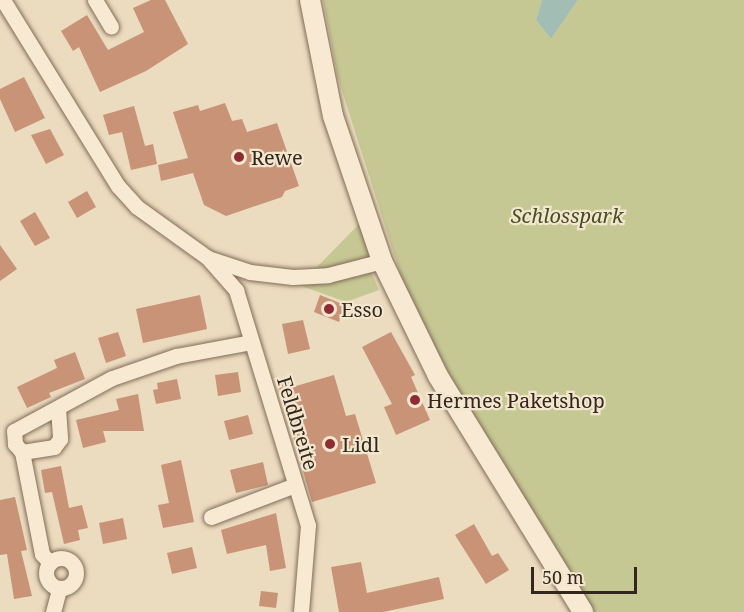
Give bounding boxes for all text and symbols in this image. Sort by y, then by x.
place label: Rewe [251,145,303,169]
marker: Rewe [232,150,246,164]
park label: Schlosspark [511,203,623,227]
place label: Esso [341,297,383,321]
marker: Esso [322,302,336,316]
street label: Feldbreite [272,373,324,473]
place label: Hermes Paketshop [427,388,605,412]
marker: Hermes Paketshop [408,393,422,407]
place label: Lidl [342,432,379,456]
marker: Lidl [323,437,337,451]
scale bar [534,555,640,593]
text: 50 m [542,565,584,589]

